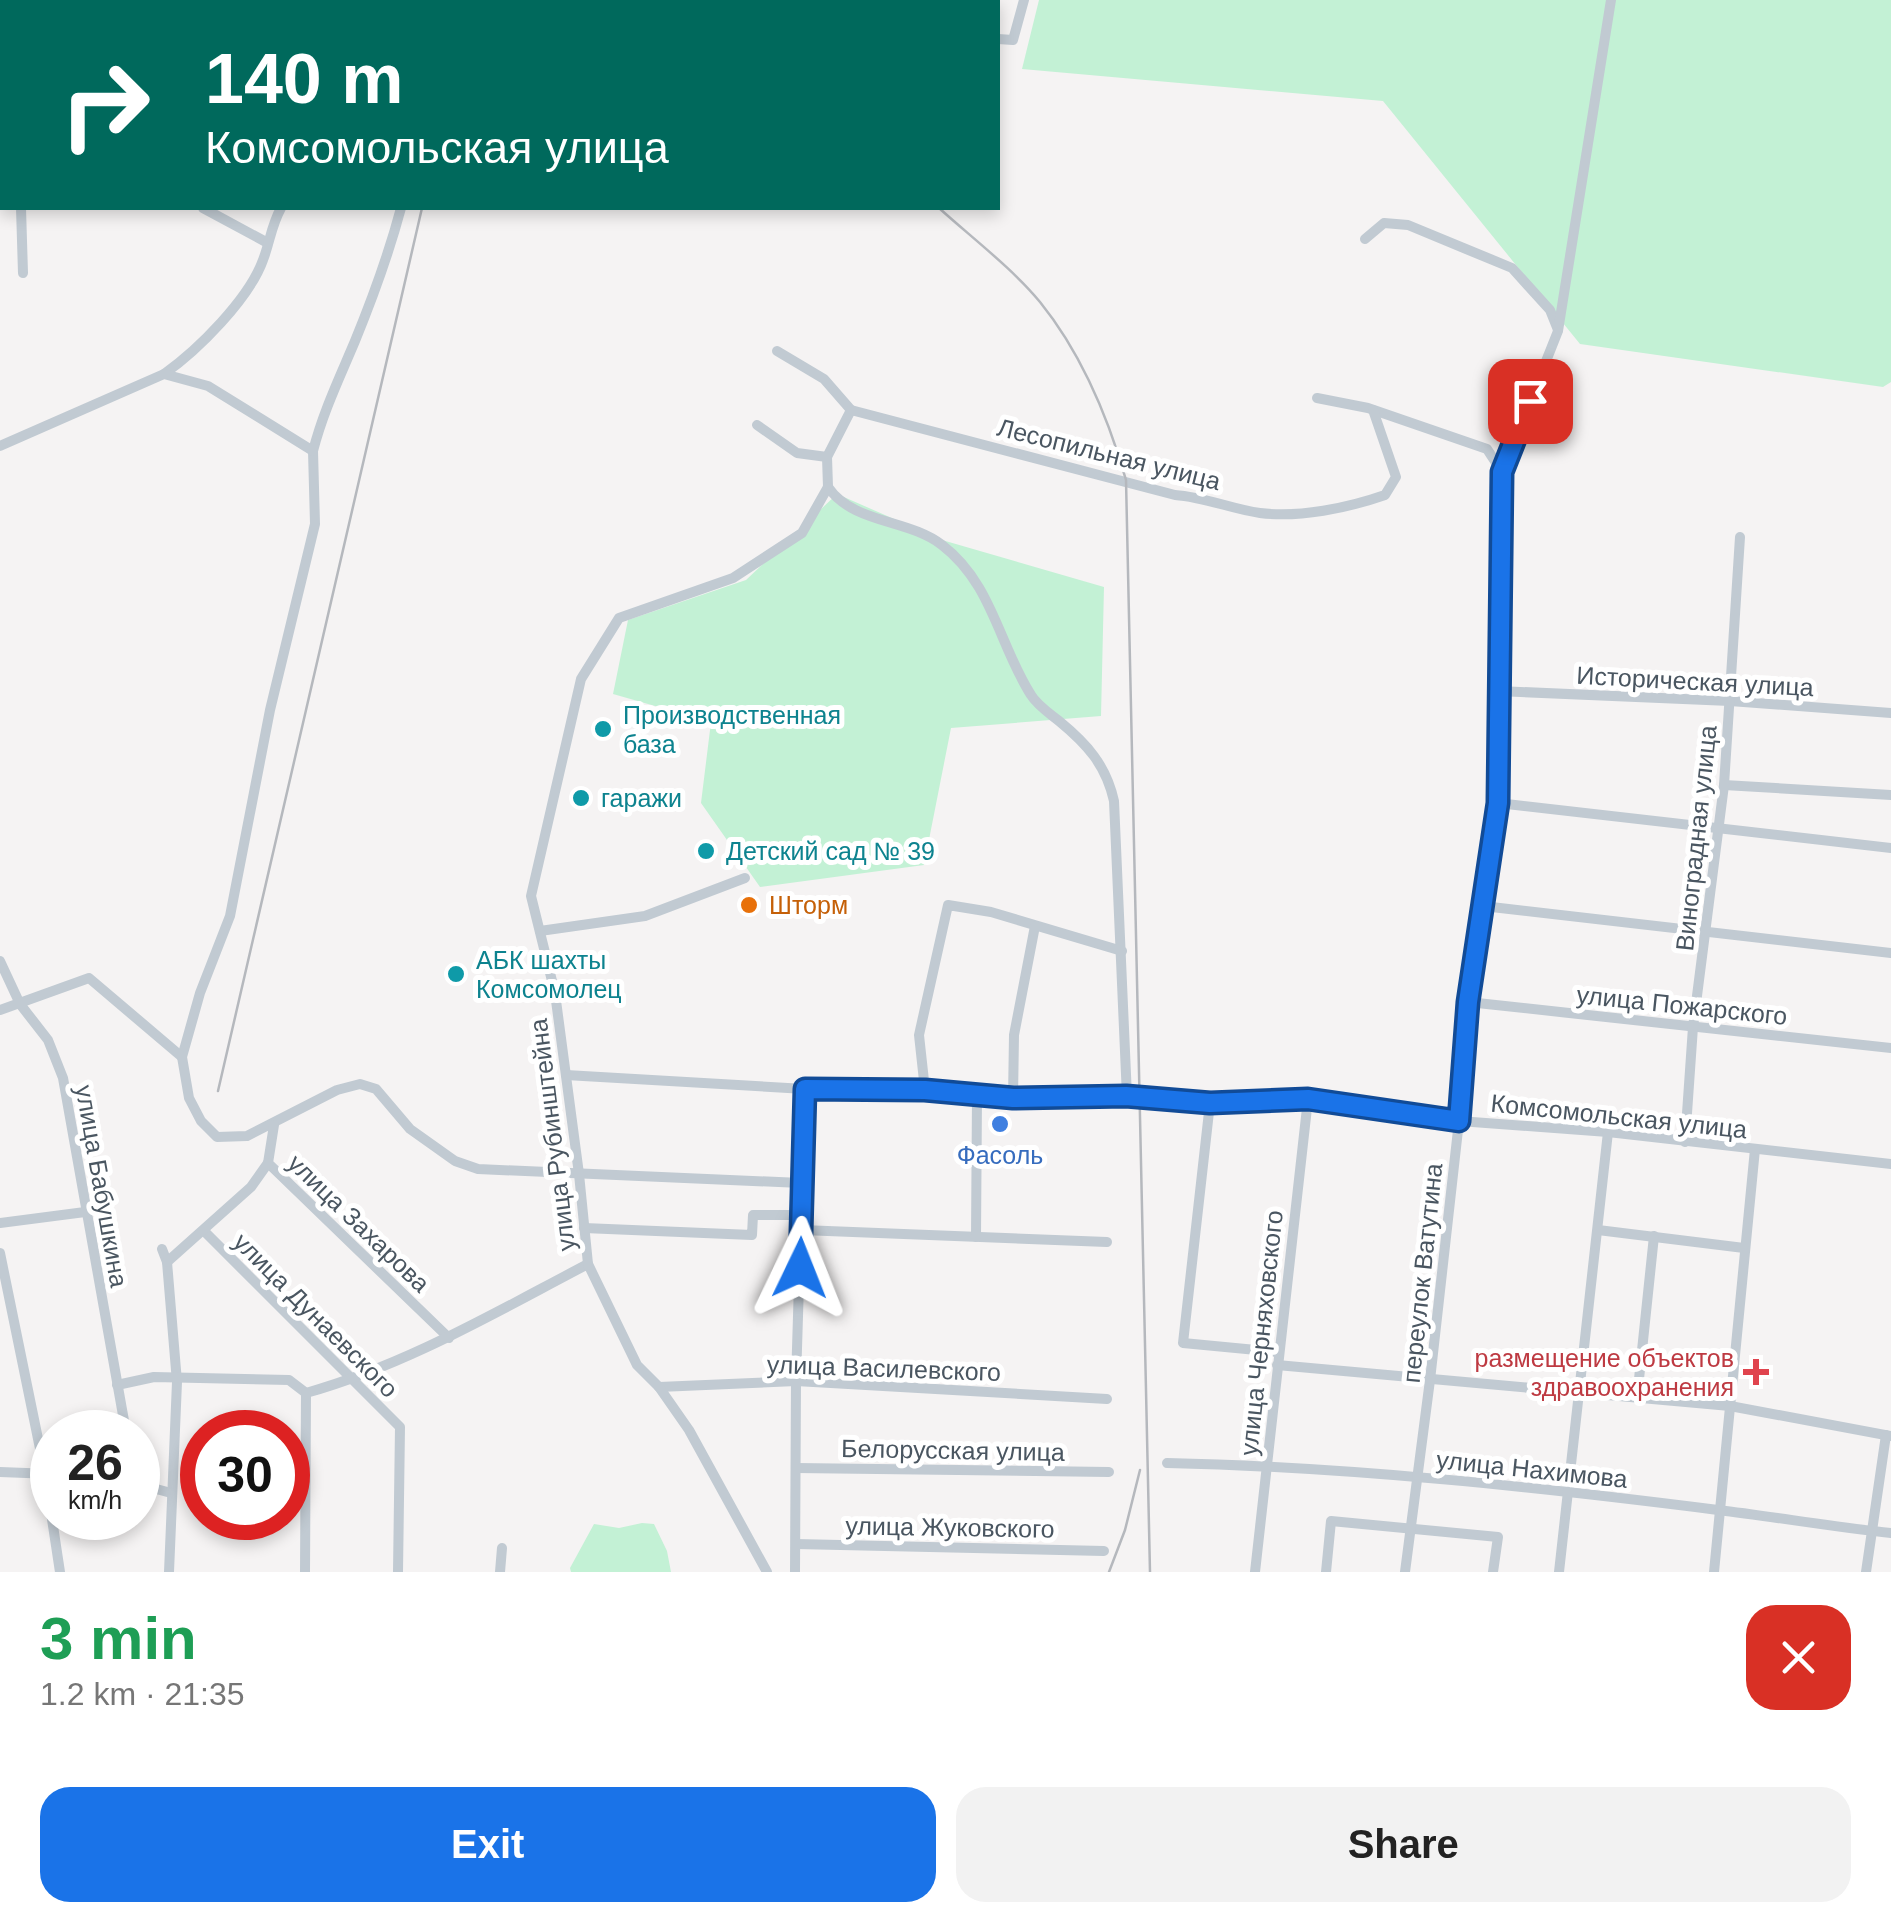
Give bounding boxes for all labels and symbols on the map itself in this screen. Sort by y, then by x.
pin [1488,359,1573,444]
street label: Лесопильная улица [994,413,1224,495]
street label: Историческая улица [1576,661,1814,701]
place label: Производственная база [623,701,841,758]
marker: Производственная база [592,718,614,740]
street label: Виноградная улица [1670,724,1722,952]
place label: гаражи [601,784,682,812]
marker: гаражи [570,787,592,809]
place label: Детский сад № 39 [726,837,935,865]
marker: Детский сад № 39 [695,840,717,862]
place label: Шторм [769,891,848,919]
marker: Шторм [738,894,760,916]
place label: АБК шахты Комсомолец [476,946,622,1003]
marker: АБК шахты Комсомолец [445,963,467,985]
street label: улица Пожарского [1575,980,1789,1030]
street label: улица Рубинштейна [524,1017,580,1253]
street label: улица Бабушкина [70,1083,134,1289]
street label: Комсомольская улица [1489,1089,1749,1143]
marker: Фасоль [989,1113,1011,1135]
place label: Фасоль [957,1141,1043,1169]
street label: улица Захарова [283,1148,436,1298]
street label: переулок Ватутина [1397,1162,1447,1384]
street label: улица Черняховского [1234,1209,1288,1457]
position arrow [748,1216,852,1320]
street label: улица Дунаевского [228,1227,404,1403]
place label: размещение объектов здравоохранения [1475,1344,1734,1401]
street label: улица Василевского [766,1350,1002,1386]
marker: размещение объектов здравоохранения [1743,1359,1769,1385]
speed limit sign: 30 [180,1410,310,1540]
street label: Белорусская улица [841,1434,1065,1466]
street label: улица Нахимова [1435,1445,1629,1493]
street label: улица Жуковского [845,1511,1055,1543]

